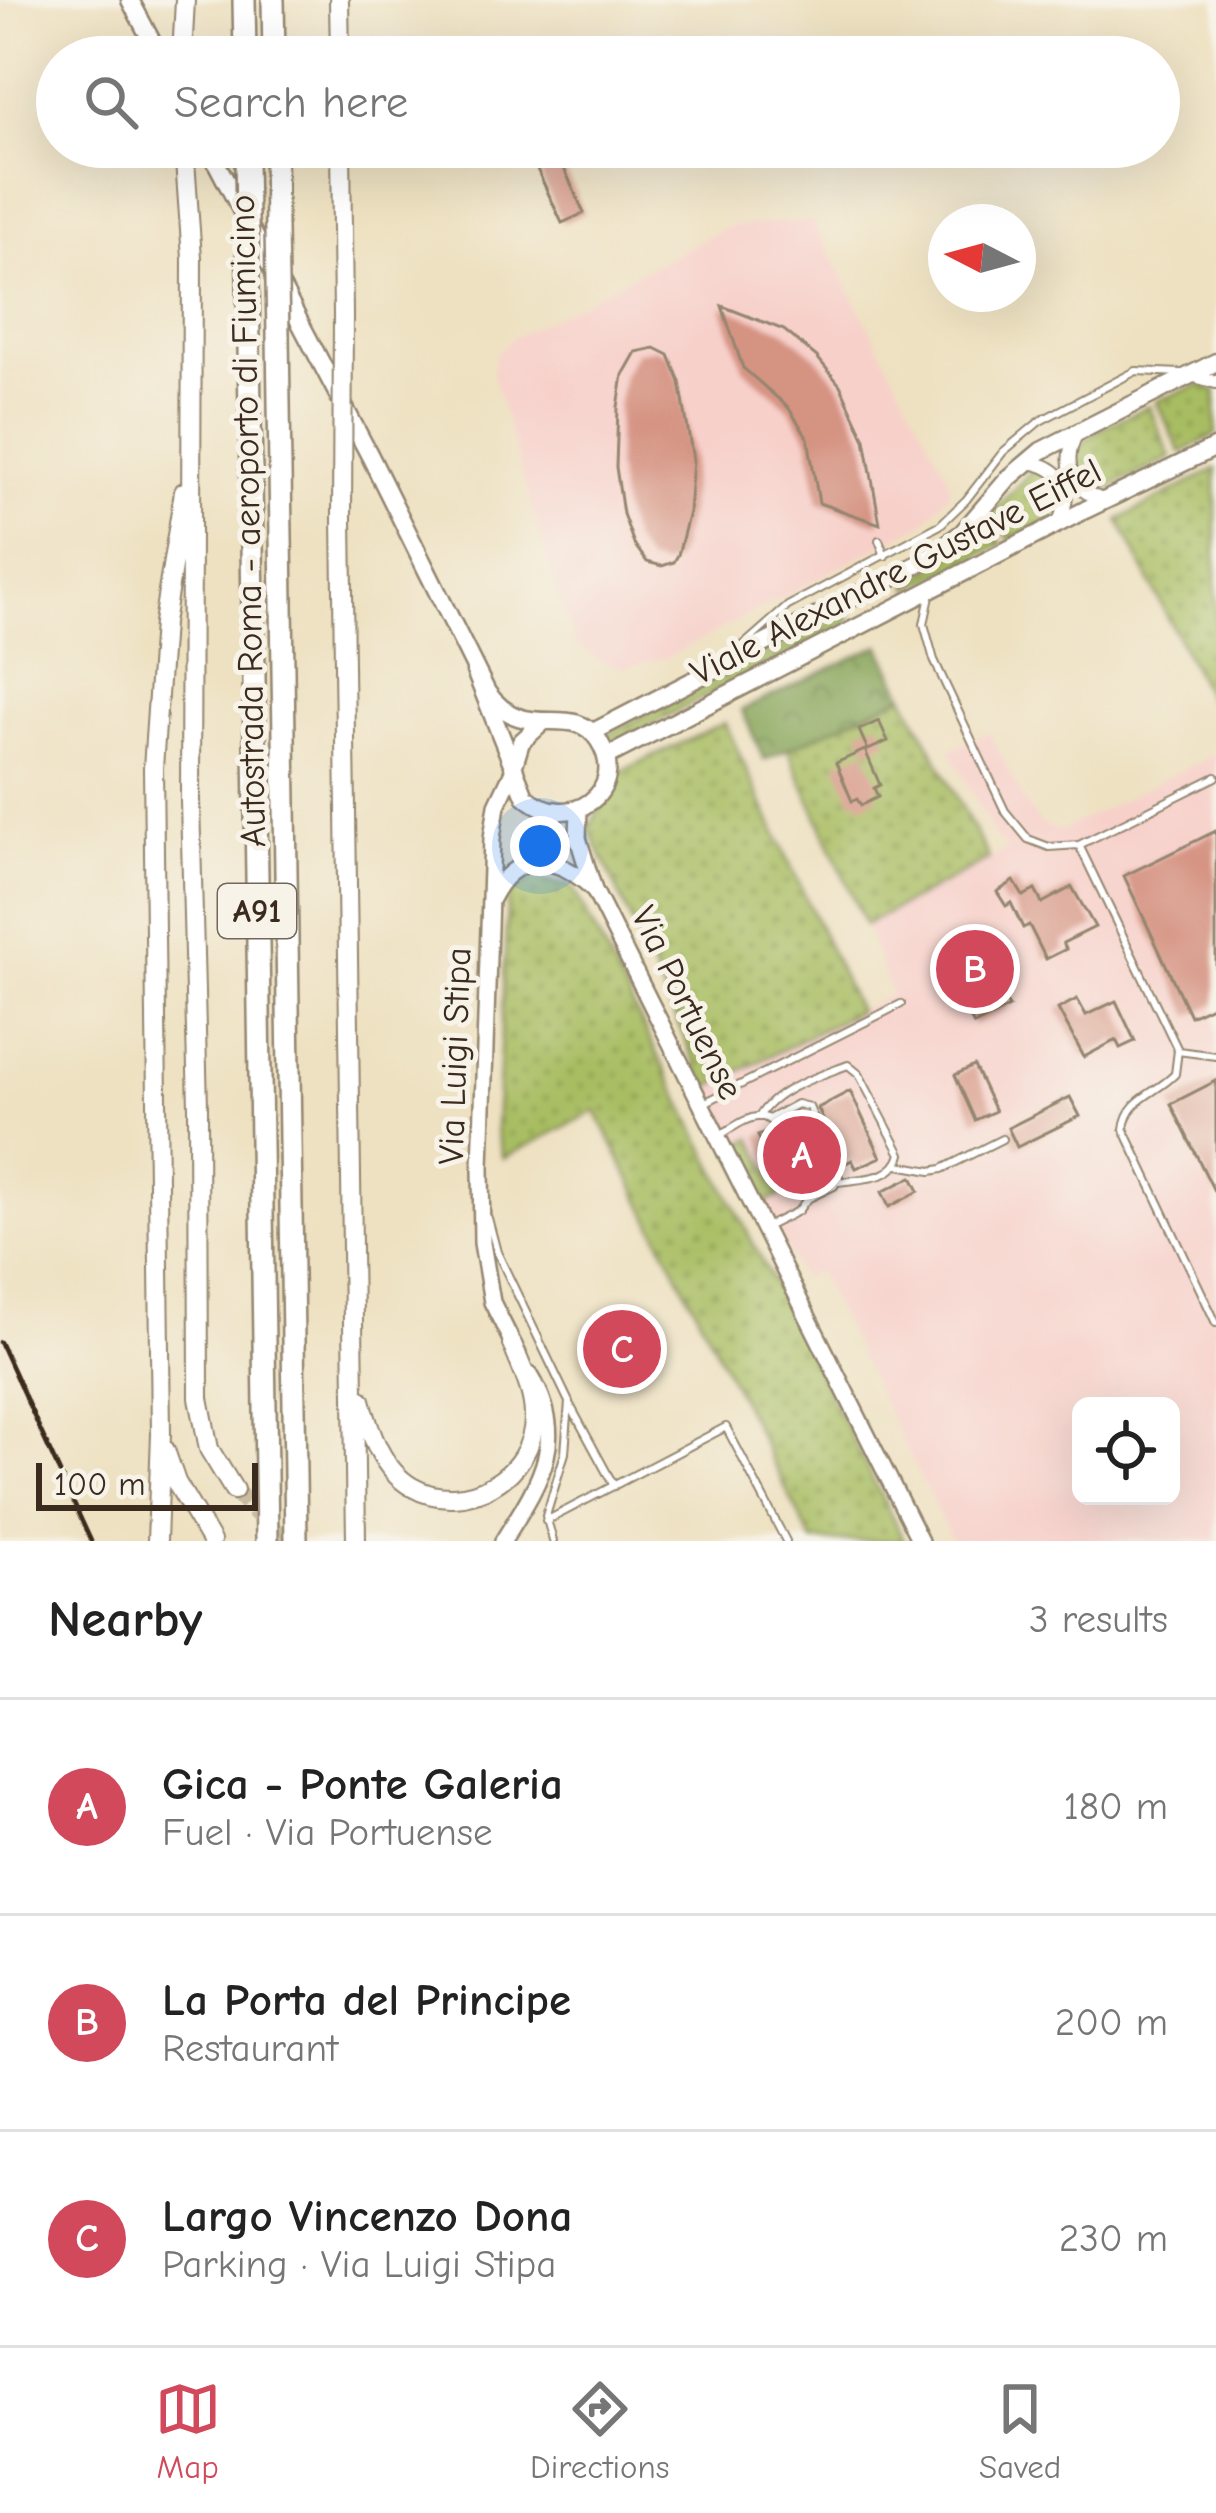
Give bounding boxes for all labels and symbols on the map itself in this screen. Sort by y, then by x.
street label: Autostrada Roma - aeroporto di Fiumicino [222,194,274,848]
north arrow [928,204,1036,312]
street label: Viale Alexandre Gustave Eiffel [684,450,1108,694]
your location [510,816,570,876]
road number: A91 [218,884,296,938]
street label: Via Portuense [623,900,751,1106]
pin: B [936,924,1014,1014]
street label: Via Luigi Stipa [431,947,479,1165]
pin: A [763,1110,841,1200]
pin: C [583,1304,661,1394]
scale bar [36,1457,258,1510]

